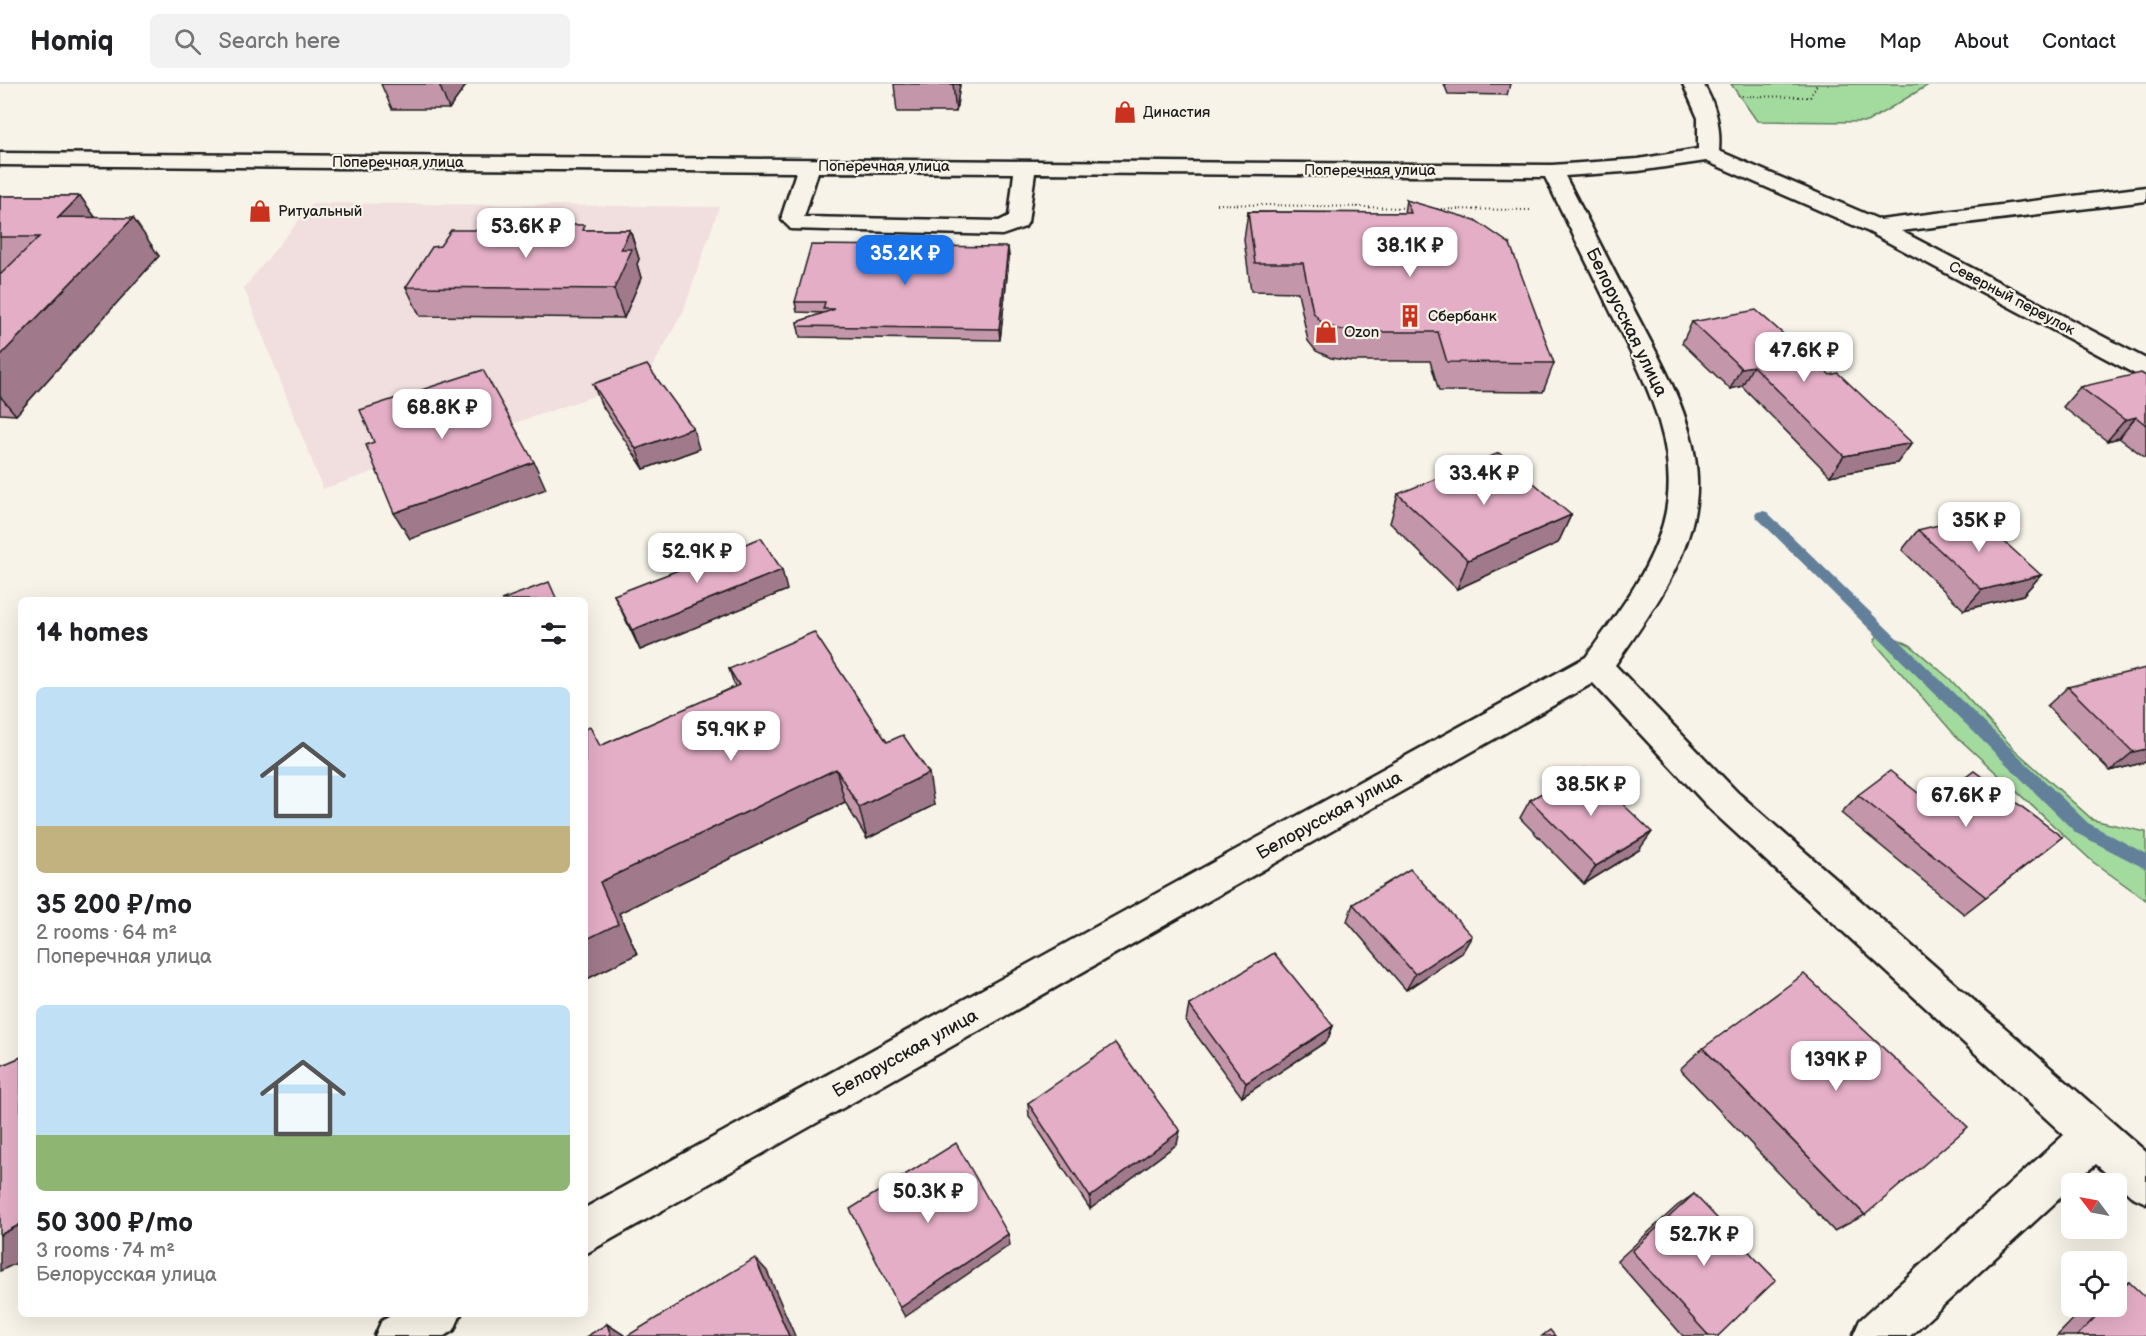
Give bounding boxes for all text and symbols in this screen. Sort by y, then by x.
search box [150,14,570,68]
text: Homiq [30,25,114,58]
icon: search [171,25,204,58]
text: Search here [219,28,340,55]
text: Home [1789,29,1846,54]
text: Map [1879,29,1921,54]
text: About [1954,29,2009,54]
text: Contact [2042,29,2116,54]
shop icon: Династия [1112,99,1138,125]
place label: Династия [1143,103,1210,122]
street label: Поперечная улица [332,153,464,172]
street label: Поперечная улица [818,157,950,176]
street label: Поперечная улица [1304,161,1436,180]
shop icon: Ритуальный [247,198,273,224]
place label: Ритуальный [278,202,362,221]
pin: 53.6K ₽ [471,208,581,259]
text: 53.6K ₽ [491,215,561,239]
pin: 38.1K ₽ [1355,227,1465,278]
text: 38.1K ₽ [1376,234,1444,258]
pin: 35.2K ₽ [850,235,960,286]
text: 35.2K ₽ [870,242,940,266]
street label: Белорусская улица [1581,244,1672,400]
street label: Северный переулок [1945,257,2078,340]
building icon: Сбербанк [1397,303,1423,329]
place label: Сбербанк [1428,307,1497,326]
shop icon: Ozon [1313,319,1339,345]
place label: Ozon [1344,323,1379,342]
pin: 47.6K ₽ [1749,332,1859,383]
text: 47.6K ₽ [1769,339,1839,363]
pin: 68.8K ₽ [387,389,497,440]
text: 68.8K ₽ [406,396,478,420]
pin: 33.4K ₽ [1429,455,1539,506]
text: 33.4K ₽ [1449,462,1519,486]
pin: 35K ₽ [1937,502,2021,553]
text: 35K ₽ [1952,509,2006,533]
pin: 52.9K ₽ [642,533,752,584]
text: 52.9K ₽ [662,540,732,564]
icon: filters [537,617,570,650]
text: 14 homes [36,618,148,649]
pin: 59.9K ₽ [676,711,786,762]
text: 59.9K ₽ [696,718,766,742]
icon: home [249,726,357,834]
pin: 38.5K ₽ [1536,766,1646,817]
street label: Белорусская улица [1253,767,1406,864]
text: 38.5K ₽ [1556,773,1626,797]
pin: 67.6K ₽ [1911,777,2021,828]
text: 67.6K ₽ [1931,784,2001,808]
text: 35 200 ₽/mo [36,890,192,921]
text: 2 rooms · 64 m² [36,921,177,945]
text: Поперечная улица [36,945,212,969]
street label: Белорусская улица [829,1005,982,1102]
pin: 139K ₽ [1787,1041,1885,1092]
icon: home [249,1044,357,1152]
text: 139K ₽ [1805,1048,1867,1072]
pin: 50.3K ₽ [873,1173,983,1224]
north arrow [2061,1173,2127,1239]
map controls [2061,1173,2127,1317]
text: 50.3K ₽ [893,1180,963,1204]
text: 50 300 ₽/mo [36,1208,193,1239]
pin: 52.7K ₽ [1649,1216,1759,1267]
text: 52.7K ₽ [1669,1223,1739,1247]
text: 3 rooms · 74 m² [36,1239,175,1263]
button: locate [2061,1251,2127,1317]
text: Белорусская улица [36,1263,217,1287]

